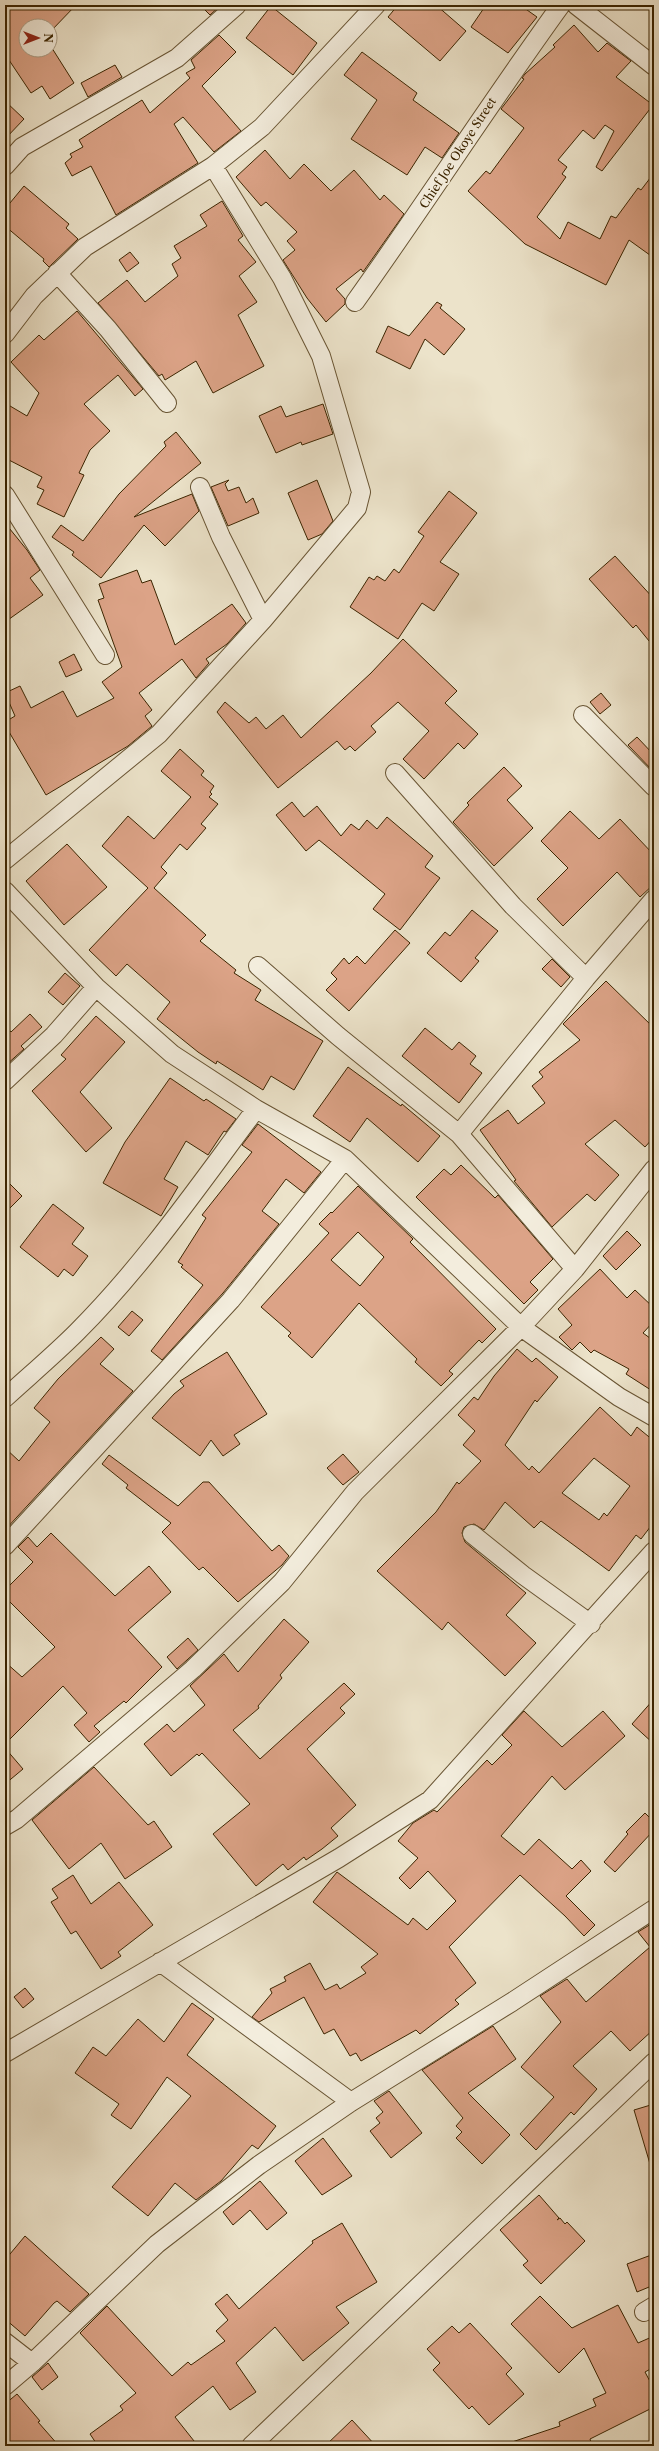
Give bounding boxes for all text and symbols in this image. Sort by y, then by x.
north arrow [18,18,58,58]
text: N [41,33,55,43]
street label: Chief Joe Okoye Street [416,94,500,211]

